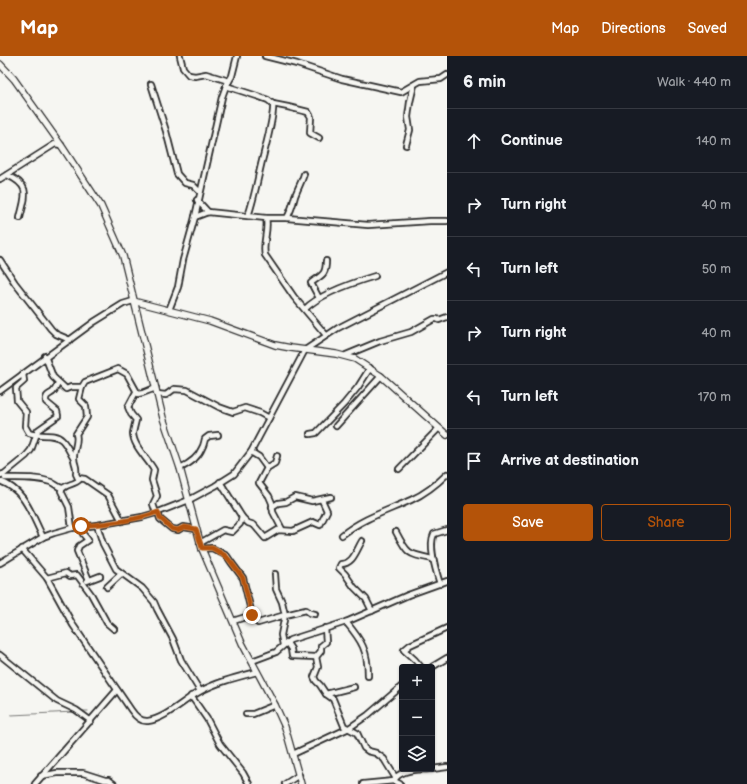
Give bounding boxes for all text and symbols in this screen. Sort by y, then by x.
text: Map [20,17,58,40]
text: Map [551,20,579,37]
text: Directions [601,20,666,37]
text: Saved [688,20,727,37]
text: 6 min [463,72,506,92]
text: Walk · 440 m [657,74,731,90]
icon: ahead [463,130,485,152]
text: Continue [501,131,563,150]
text: 140 m [696,133,731,149]
icon: right [463,194,485,216]
text: Turn right [501,195,566,214]
text: 40 m [701,197,731,213]
icon: left [463,258,485,280]
text: Turn left [501,259,558,278]
text: 50 m [702,261,731,277]
icon: right [463,322,485,344]
text: Turn right [501,323,566,342]
text: 40 m [701,325,731,341]
icon: left [463,386,485,408]
text: Turn left [501,387,558,406]
text: 170 m [698,389,731,405]
icon: arrive [463,450,485,472]
text: Arrive at destination [501,451,639,470]
button: Save [463,504,593,541]
button: Share [601,504,731,541]
route start [72,517,90,535]
route end [243,606,261,624]
map controls [399,664,435,772]
button: + [399,664,435,700]
button: − [399,700,435,736]
button: layers [399,736,435,772]

